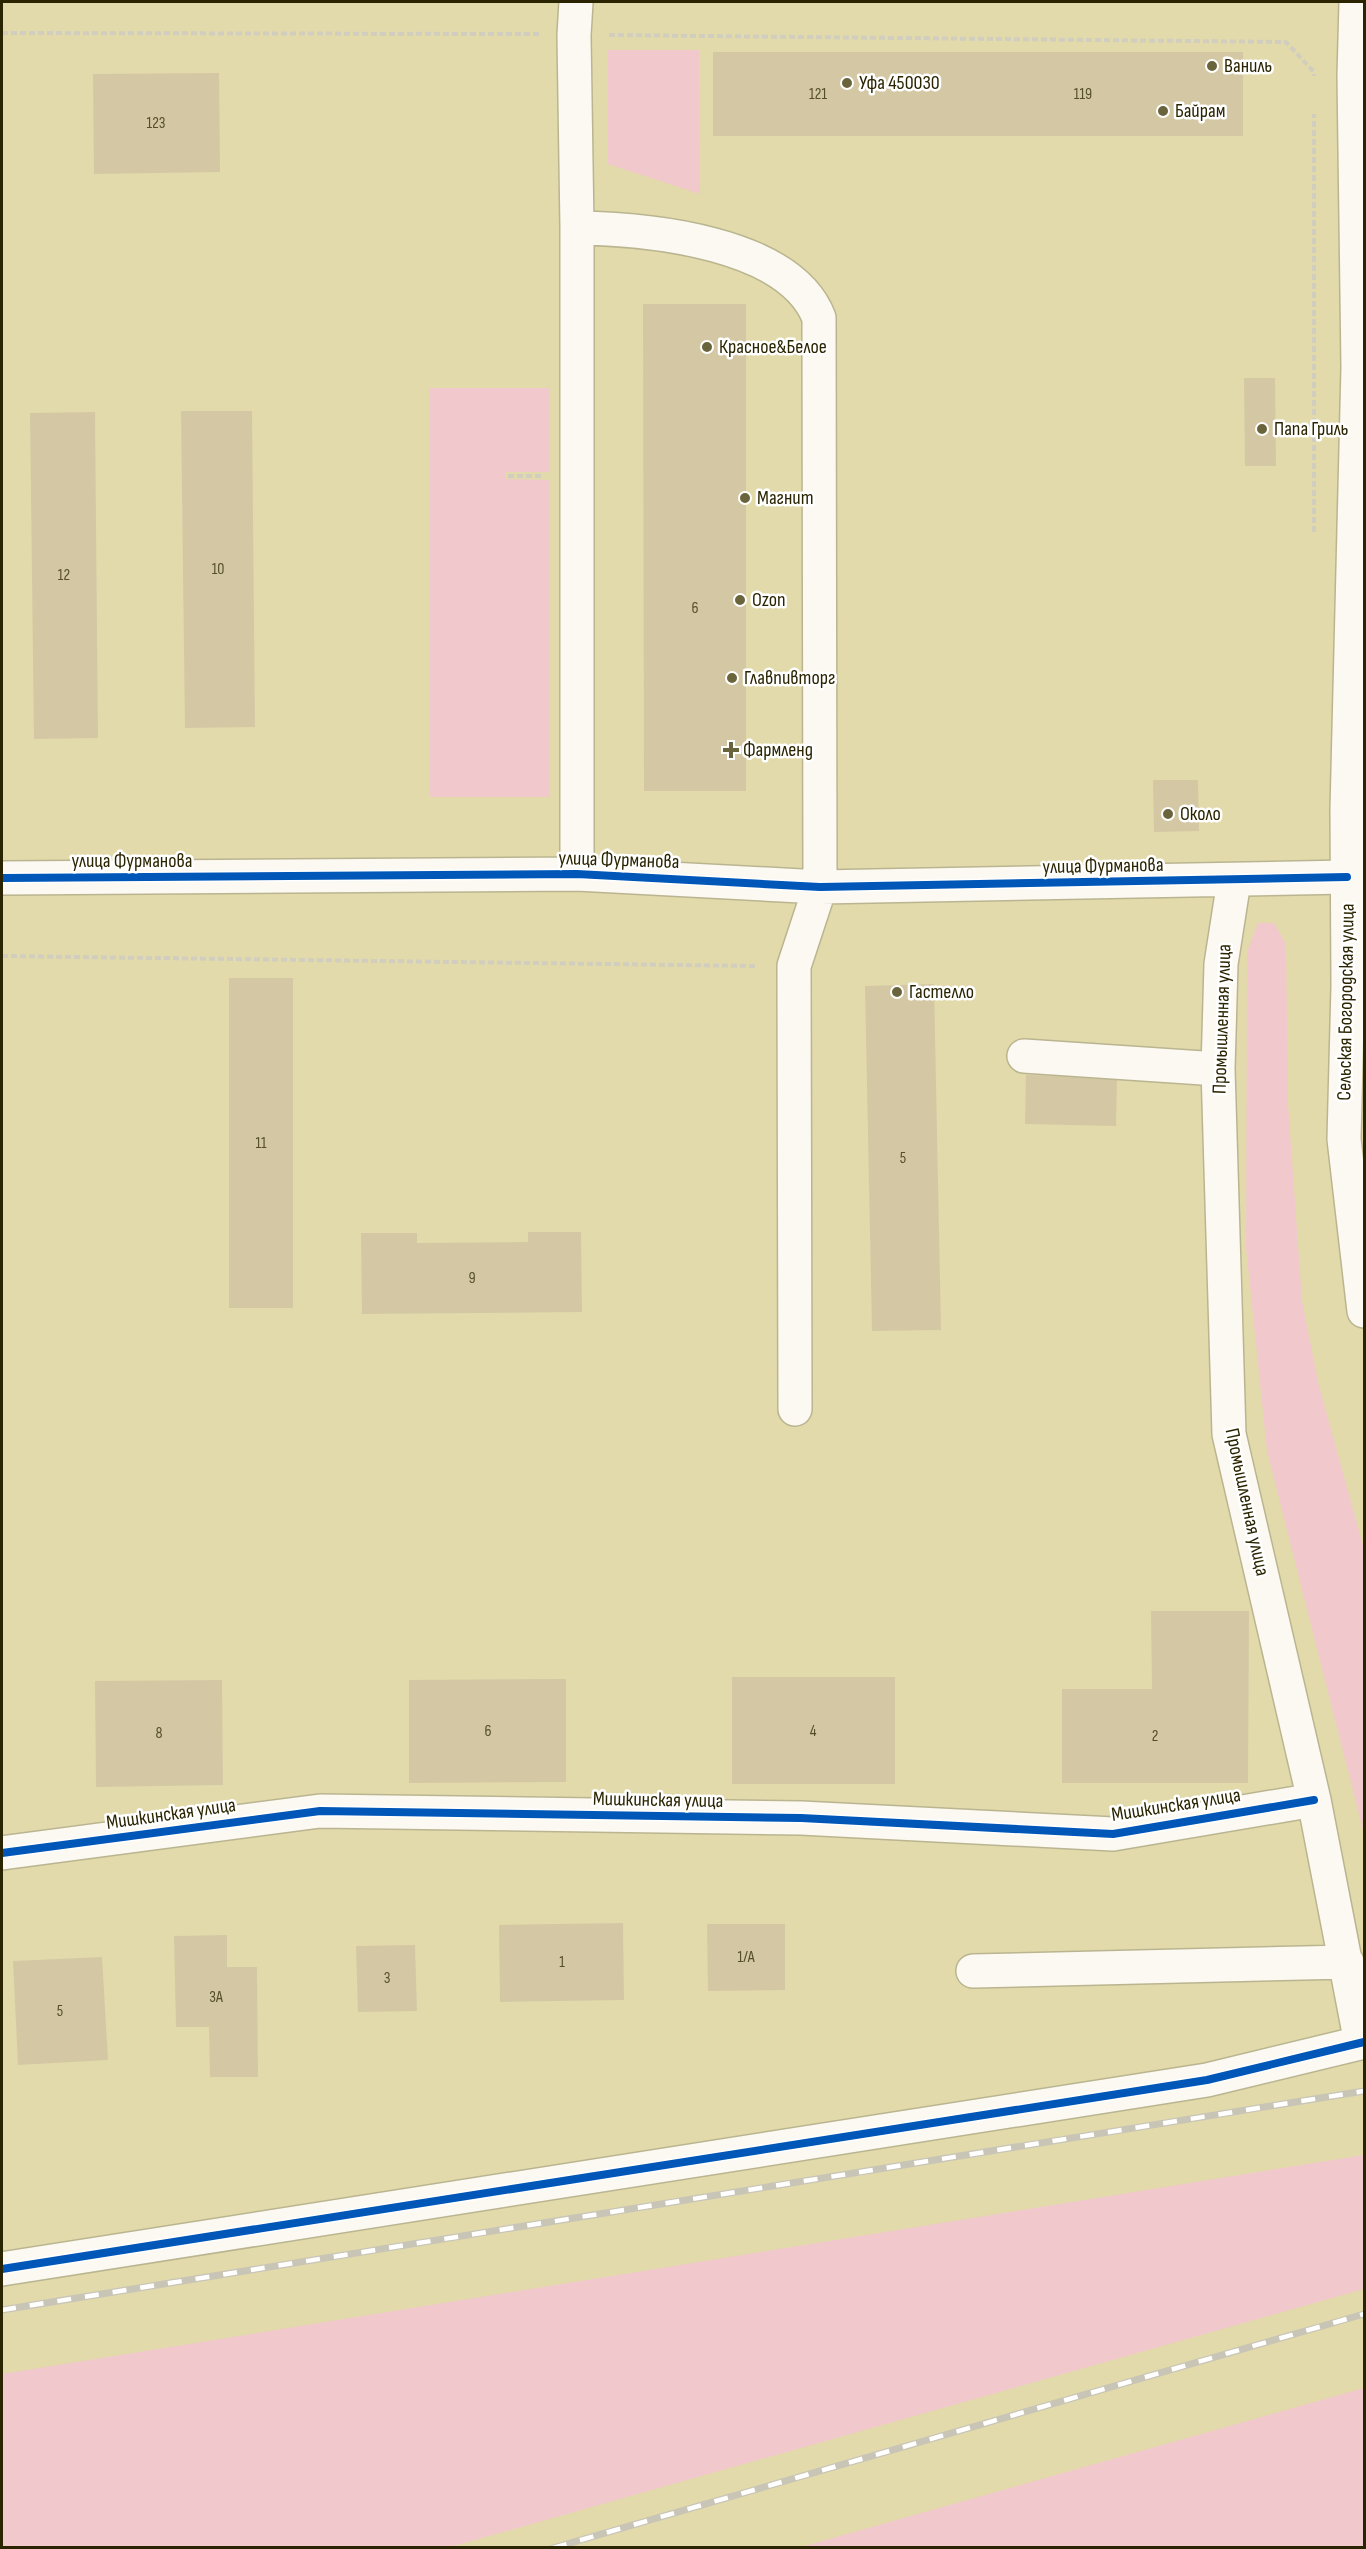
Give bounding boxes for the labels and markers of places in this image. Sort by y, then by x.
place label: Ваниль [1224,54,1272,78]
marker: Ваниль [1205,59,1219,73]
place label: Уфа 450030 [859,71,940,95]
marker: Уфа 450030 [840,76,854,90]
place label: Байрам [1175,99,1225,123]
marker: Байрам [1156,104,1170,118]
place label: Красное&Белое [719,335,827,359]
marker: Красное&Белое [700,340,714,354]
place label: Папа Гриль [1274,417,1349,441]
marker: Папа Гриль [1255,422,1269,436]
place label: Магнит [757,486,814,510]
marker: Магнит [738,491,752,505]
place label: Ozon [752,588,786,612]
marker: Ozon [733,593,747,607]
place label: Главпивторг [744,666,835,690]
marker: Главпивторг [725,671,739,685]
place label: Фармленд [743,738,813,762]
marker: Фармленд [724,743,738,757]
place label: Около [1180,802,1221,826]
marker: Около [1161,807,1175,821]
place label: Гастелло [909,980,974,1004]
marker: Гастелло [890,985,904,999]

